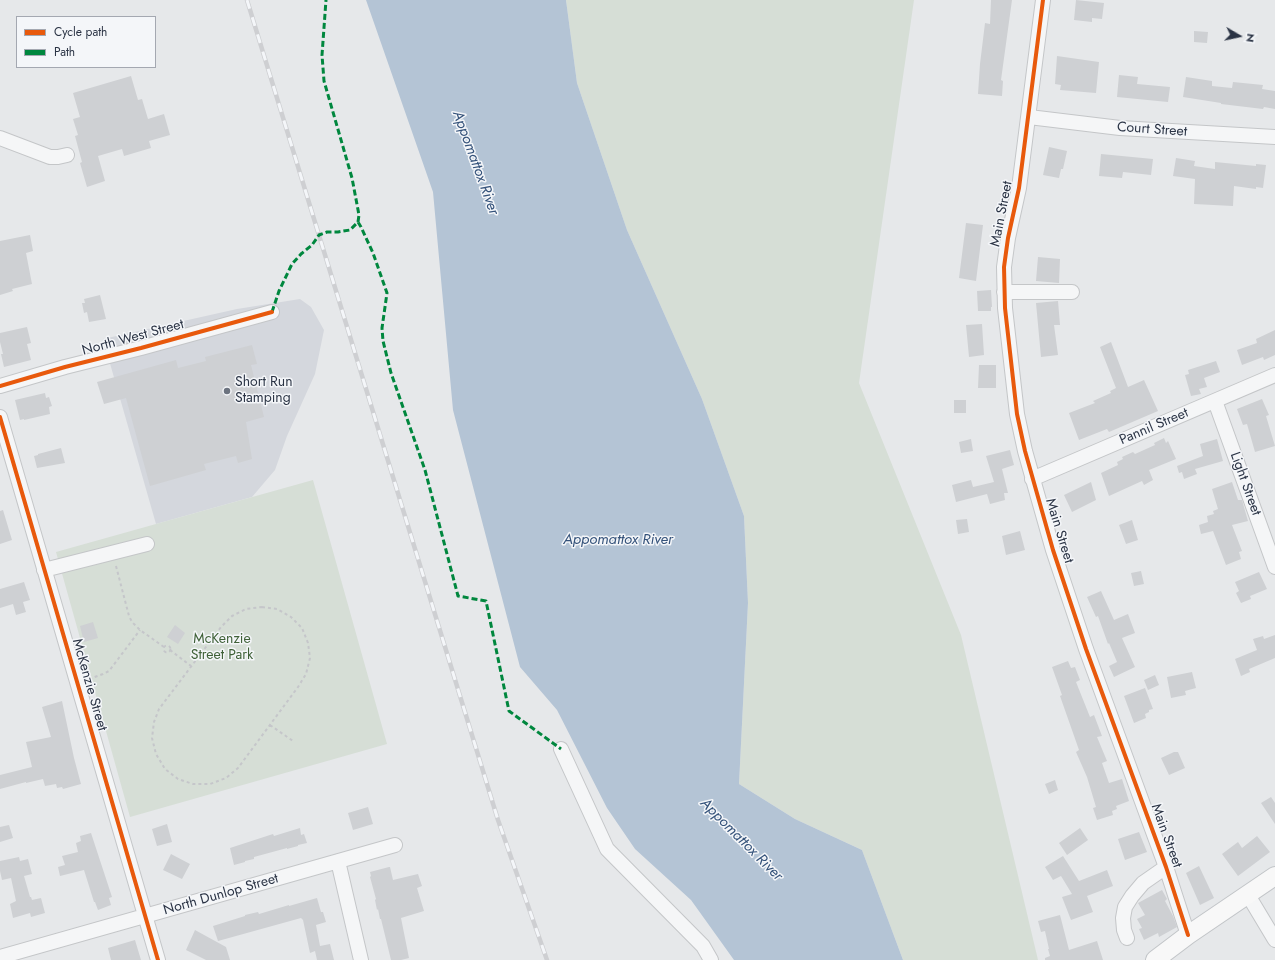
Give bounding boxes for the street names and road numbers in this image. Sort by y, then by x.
street label: Court Street [1116,119,1188,141]
street label: Main Street [987,180,1017,248]
street label: North West Street [80,316,186,360]
street label: Pannil Street [1117,405,1191,449]
street label: Light Street [1226,450,1264,518]
street label: Main Street [1041,497,1077,565]
street label: McKenzie Street [68,637,110,733]
street label: Main Street [1147,802,1185,870]
street label: North Dunlop Street [162,871,280,919]

